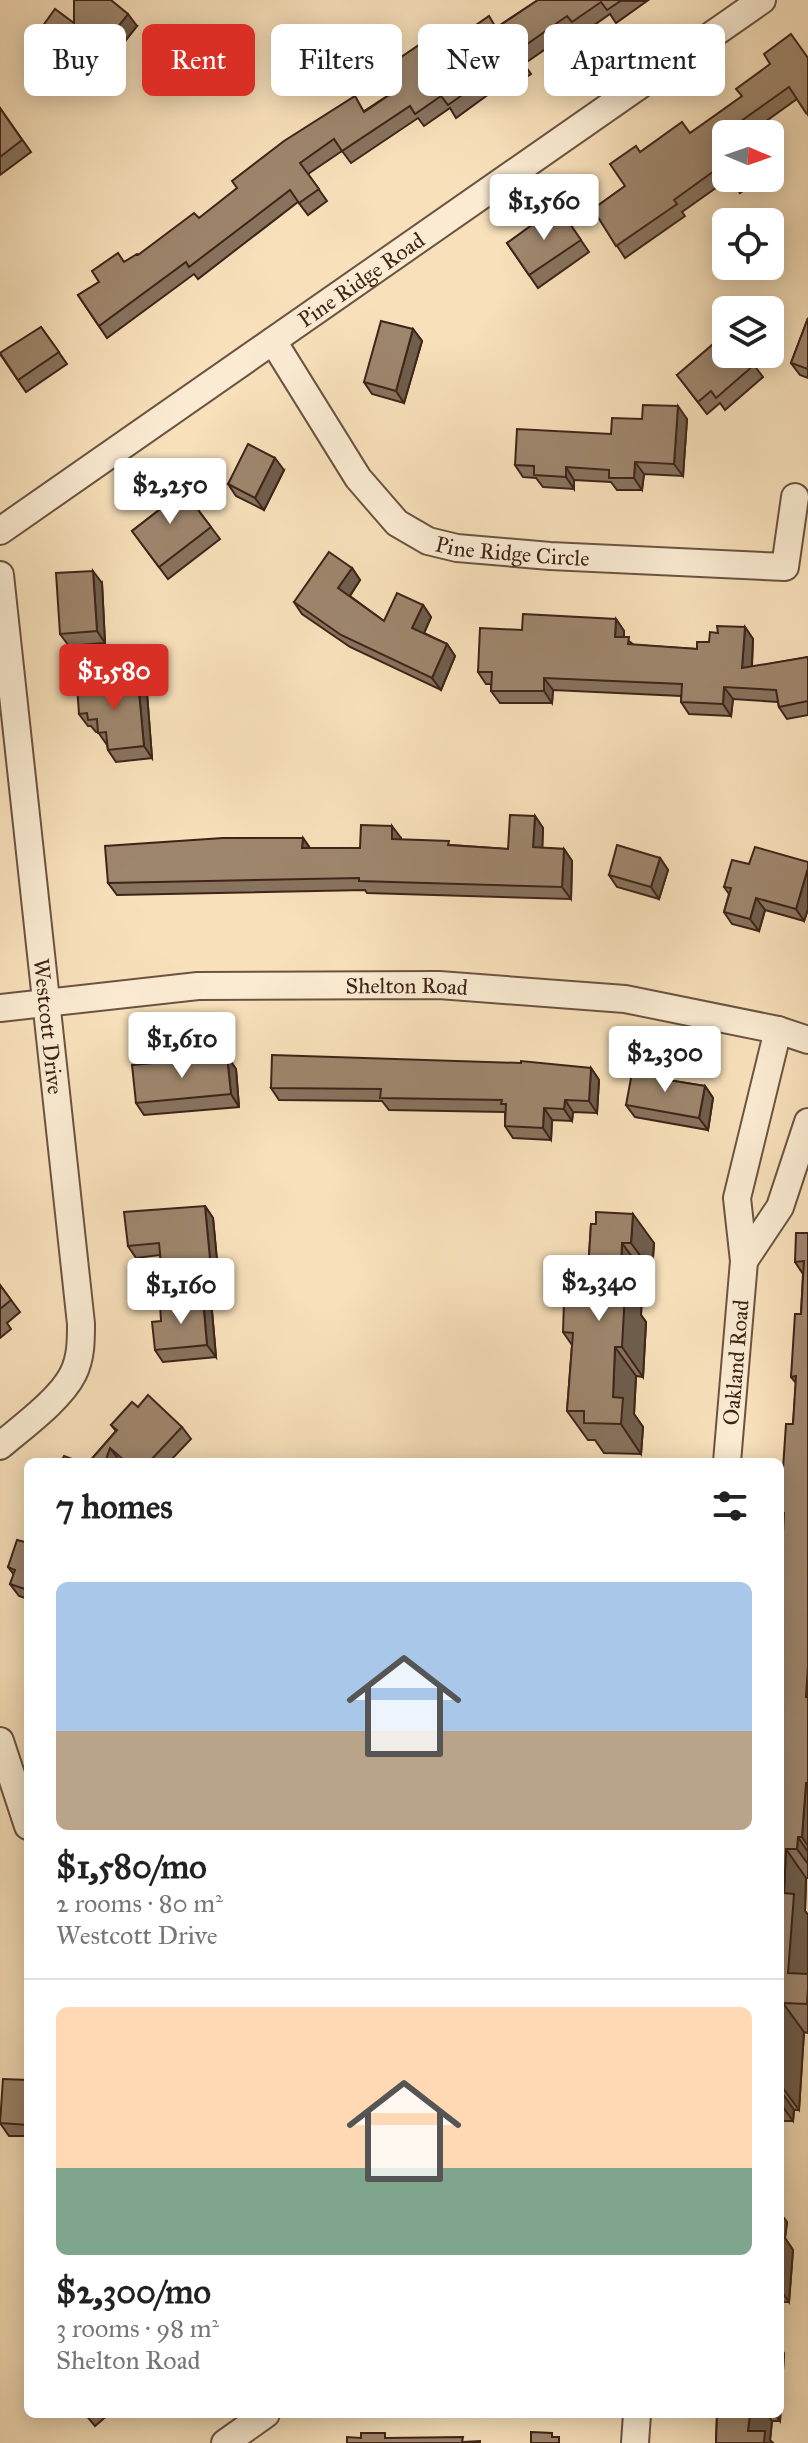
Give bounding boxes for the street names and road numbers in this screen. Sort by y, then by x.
street label: Pine Ridge Road [293,226,429,333]
street label: Pine Ridge Circle [433,530,590,571]
street label: Westcott Drive [28,957,70,1096]
street label: Shelton Road [345,971,469,1001]
street label: Oakland Road [717,1298,754,1426]

